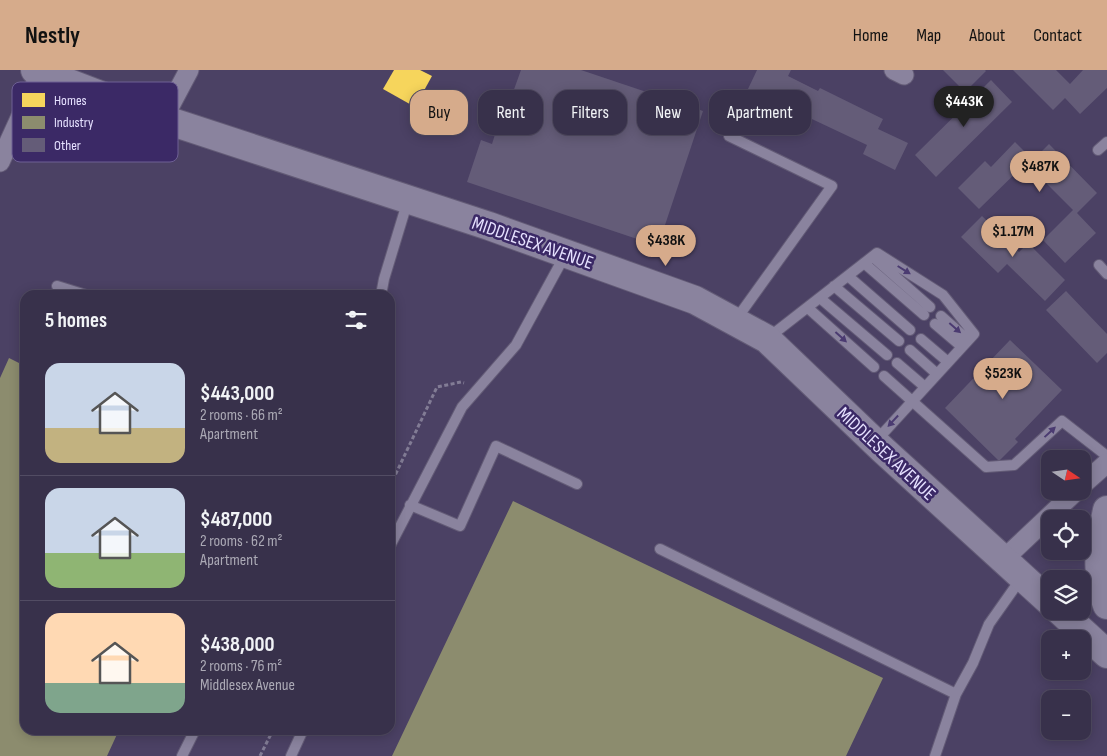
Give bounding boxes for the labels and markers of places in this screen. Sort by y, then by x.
pin: $443K [929,85,999,128]
pin: $487K [1005,150,1075,193]
pin: $1.17M [972,216,1054,258]
pin: $438K [631,224,701,267]
pin: $523K [968,358,1038,400]

